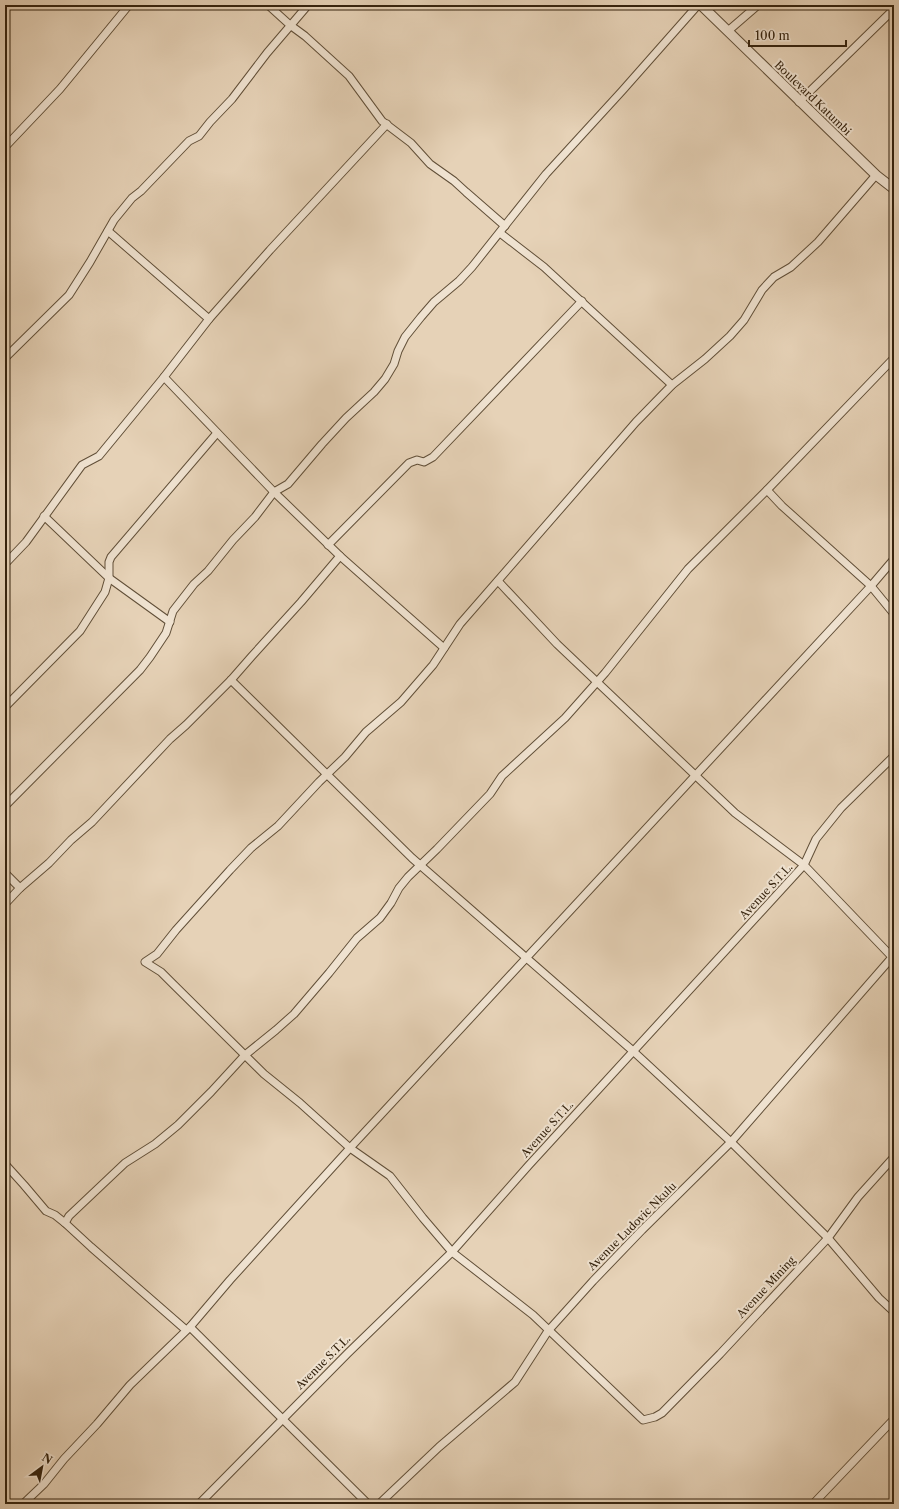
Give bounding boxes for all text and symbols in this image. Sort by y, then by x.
scale bar [749,22,846,48]
text: 100 m [755,28,790,43]
street label: Boulevard Katumbi [772,58,855,139]
street label: Avenue S.T.L. [736,860,796,923]
street label: Avenue S.T.L. [517,1098,576,1161]
street label: Avenue Ludovic Nkulu [584,1179,679,1274]
street label: Avenue Mining [733,1253,798,1322]
street label: Avenue S.T.L. [292,1332,353,1393]
north arrow [22,1447,62,1487]
text: N [40,1450,55,1467]

